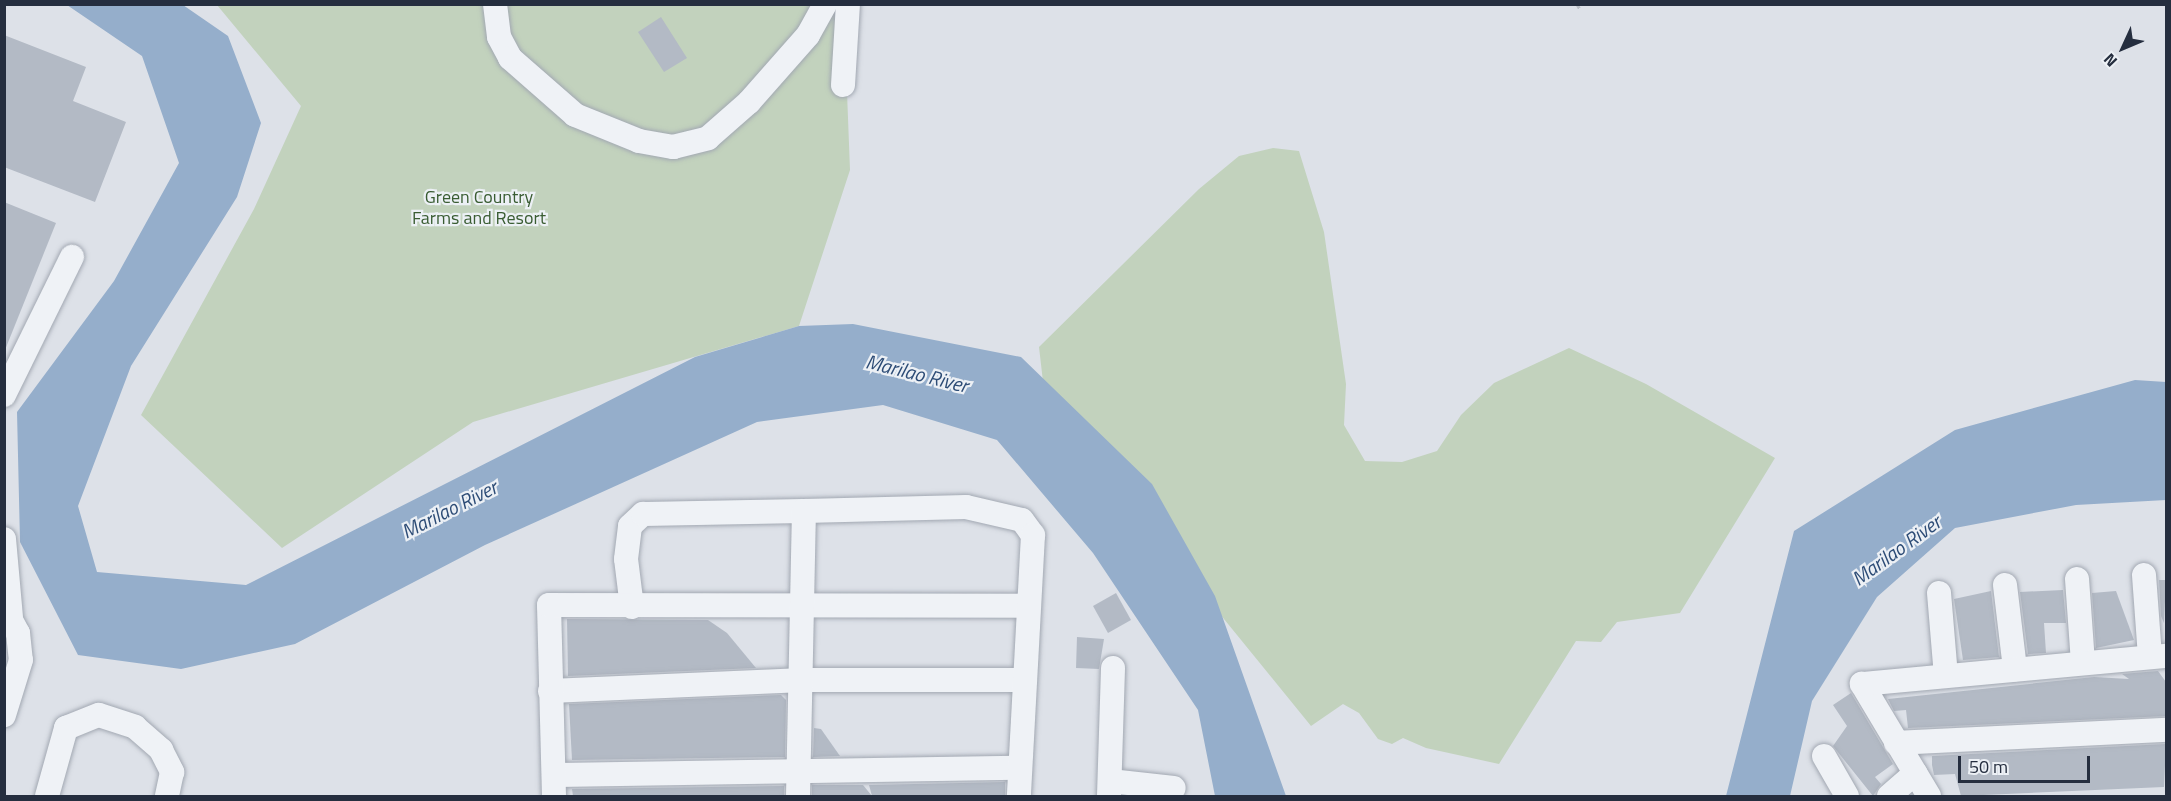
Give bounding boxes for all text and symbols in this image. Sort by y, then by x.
north arrow [2093,18,2153,78]
text: N [2098,48,2123,73]
park label: Green Country Farms and Resort [412,187,546,230]
water label: Marilao River [863,349,971,397]
water label: Marilao River [397,475,501,543]
water label: Marilao River [1847,510,1945,590]
scale bar [1961,744,2093,782]
text: 50 m [1969,753,2008,780]

